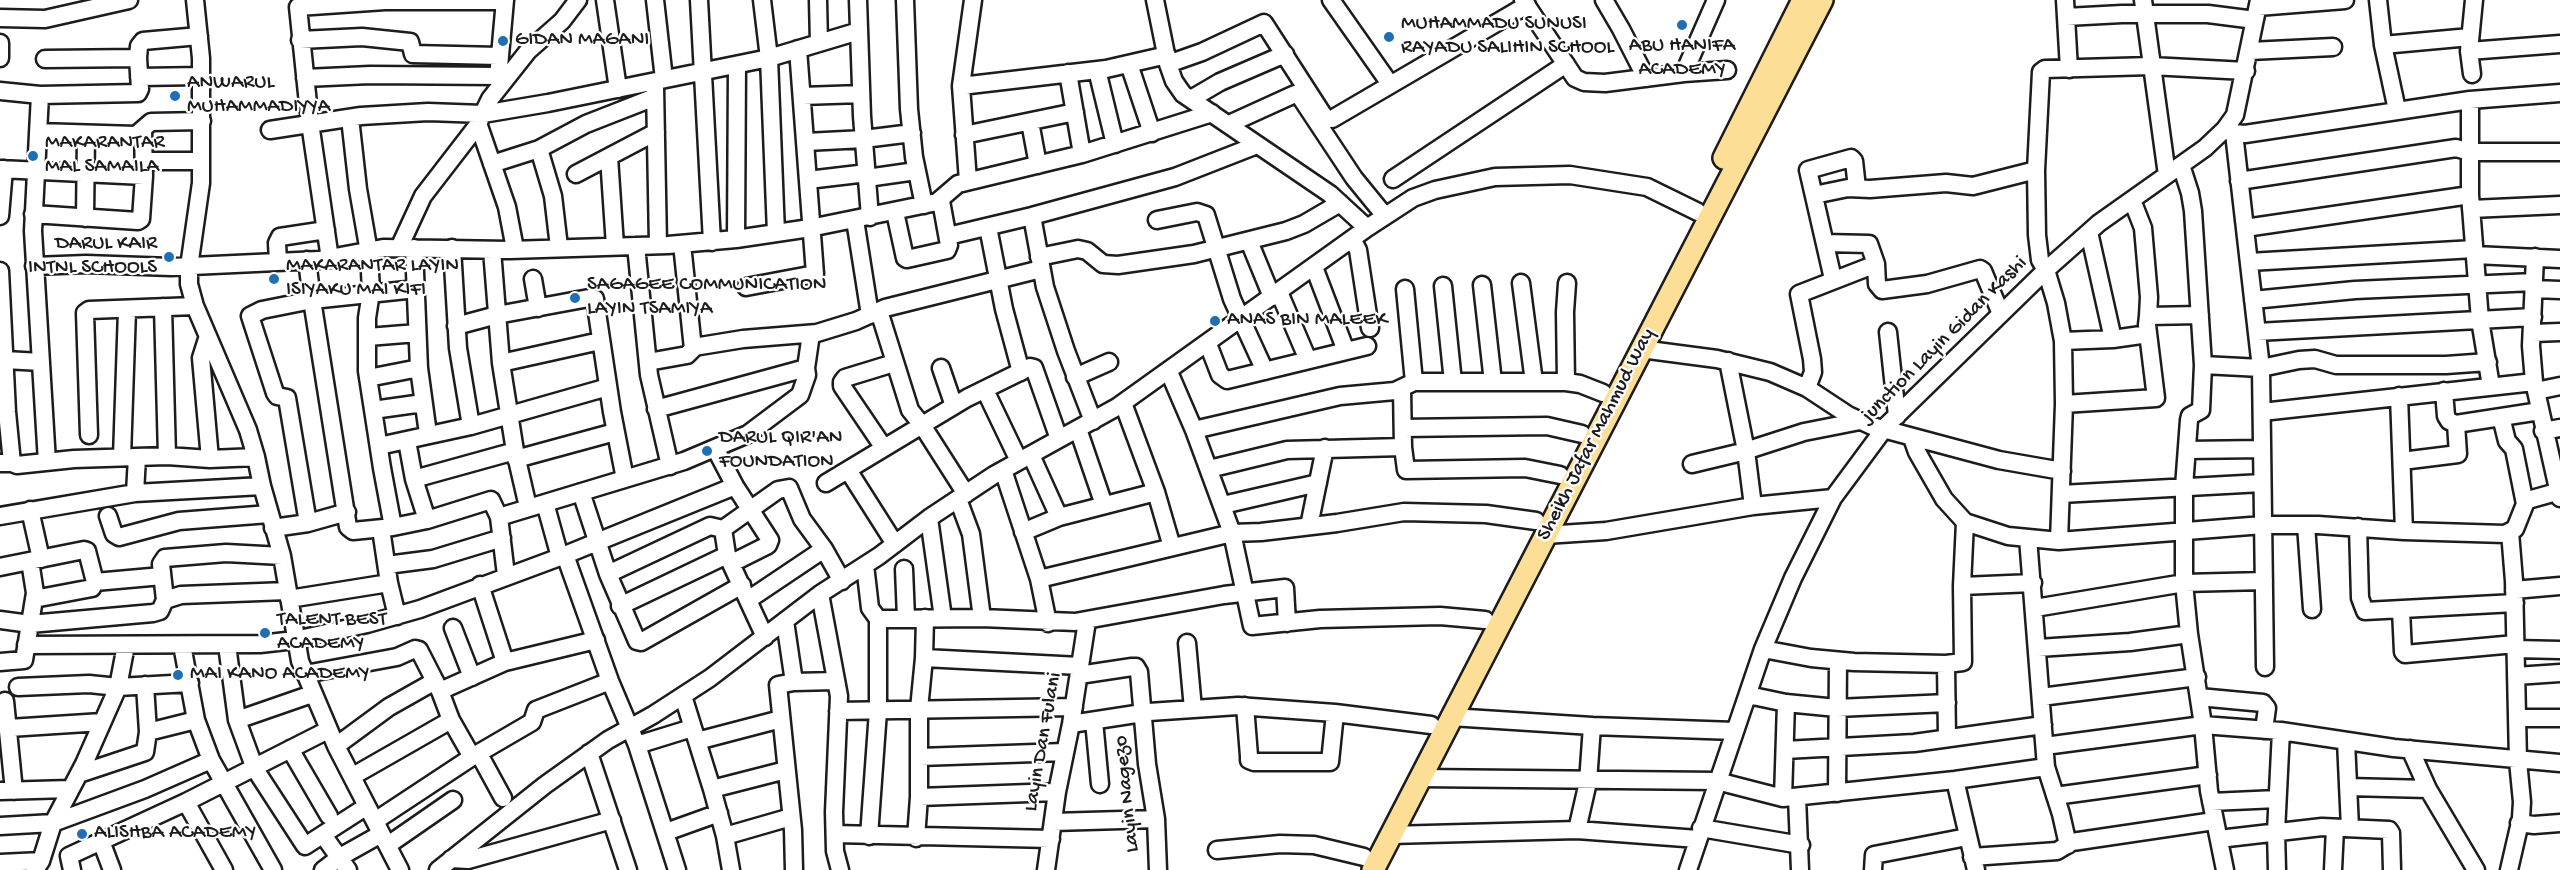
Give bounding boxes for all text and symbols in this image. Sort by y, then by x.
place label: MUHAMMADU SUNUSI RAYADU SALIHIN SCHOOL [1401,12,1614,62]
marker: ABU HANIFA ACADEMY [1675,18,1689,32]
place label: GIDAN MAGANI [515,28,649,54]
marker: MUHAMMADU SUNUSI RAYADU SALIHIN SCHOOL [1382,30,1396,44]
marker: GIDAN MAGANI [496,34,510,48]
place label: ABU HANIFA ACADEMY [1629,34,1735,84]
place label: ANWARUL MUHAMMADIYYA [187,71,330,121]
marker: ANWARUL MUHAMMADIYYA [168,89,182,103]
place label: MAKARANTAR MAL SAMAILA [45,131,164,181]
marker: MAKARANTAR MAL SAMAILA [26,149,40,163]
place label: DARUL KAIR INTNL SCHOOLS [28,232,157,282]
marker: DARUL KAIR INTNL SCHOOLS [162,250,176,264]
street label: junction Layin Gidan Kashi [1857,252,2033,428]
place label: MAKARANTAR LAYIN ISIYAKU MAI KIFI [286,254,459,304]
marker: MAKARANTAR LAYIN ISIYAKU MAI KIFI [267,272,281,286]
place label: SAGAGEE COMMUNICATION LAYIN TSAMIYA [587,273,826,323]
marker: SAGAGEE COMMUNICATION LAYIN TSAMIYA [568,291,582,305]
place label: ANAS BIN MALEEK [1227,308,1387,334]
marker: ANAS BIN MALEEK [1208,314,1222,328]
street label: Sheikh Jafar Mahmud Way [1532,325,1662,545]
place label: DARUL QIR'AN FOUNDATION [719,426,842,476]
marker: DARUL QIR'AN FOUNDATION [700,444,714,458]
place label: TALENT BEST ACADEMY [277,608,387,658]
marker: TALENT BEST ACADEMY [258,626,272,640]
place label: MAI KANO ACADEMY [190,662,369,688]
marker: MAI KANO ACADEMY [171,668,185,682]
street label: Layin Dan Fulani [1019,670,1069,814]
street label: Layin Nagezo [1109,734,1147,854]
place label: ALISHBA ACADEMY [94,821,256,847]
marker: ALISHBA ACADEMY [75,827,89,841]

